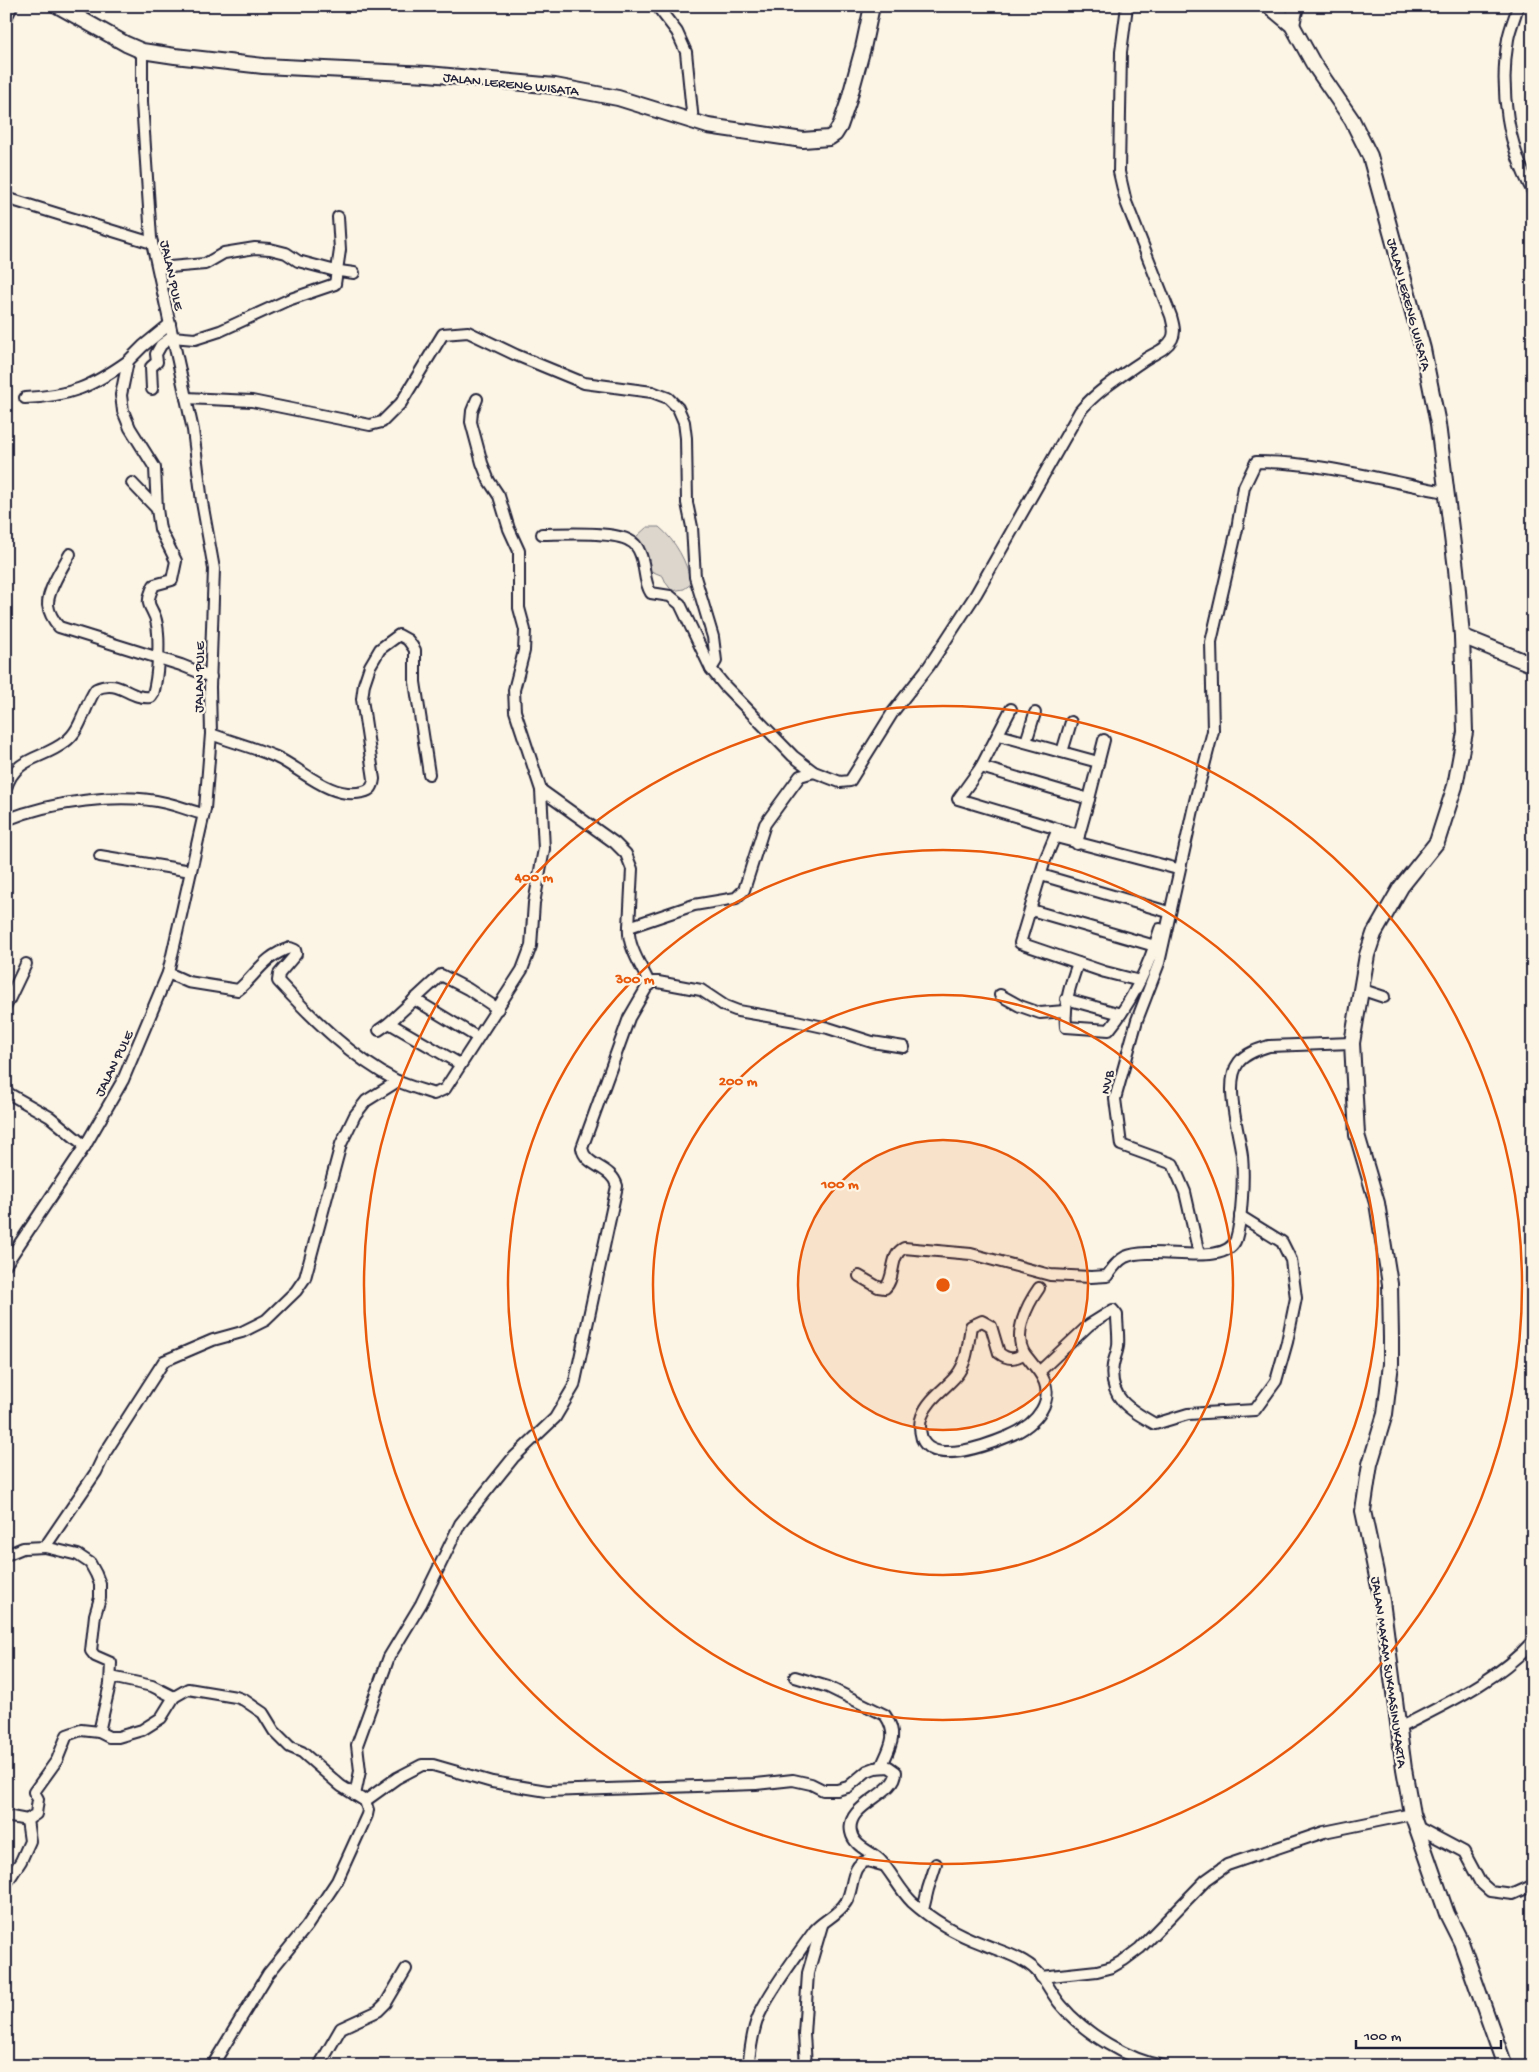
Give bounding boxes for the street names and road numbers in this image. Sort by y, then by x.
street label: JALAN LERENG WISATA [442,70,580,101]
street label: JALAN LERENG WISATA [1382,237,1434,373]
street label: JALAN PULE [155,239,187,313]
street label: JALAN PULE [191,640,210,713]
street label: JALAN PULE [92,1027,139,1100]
street label: NVB [1098,1068,1119,1096]
street label: JALAN MAKAM SUKMASINUKARTA [1366,1576,1409,1770]

